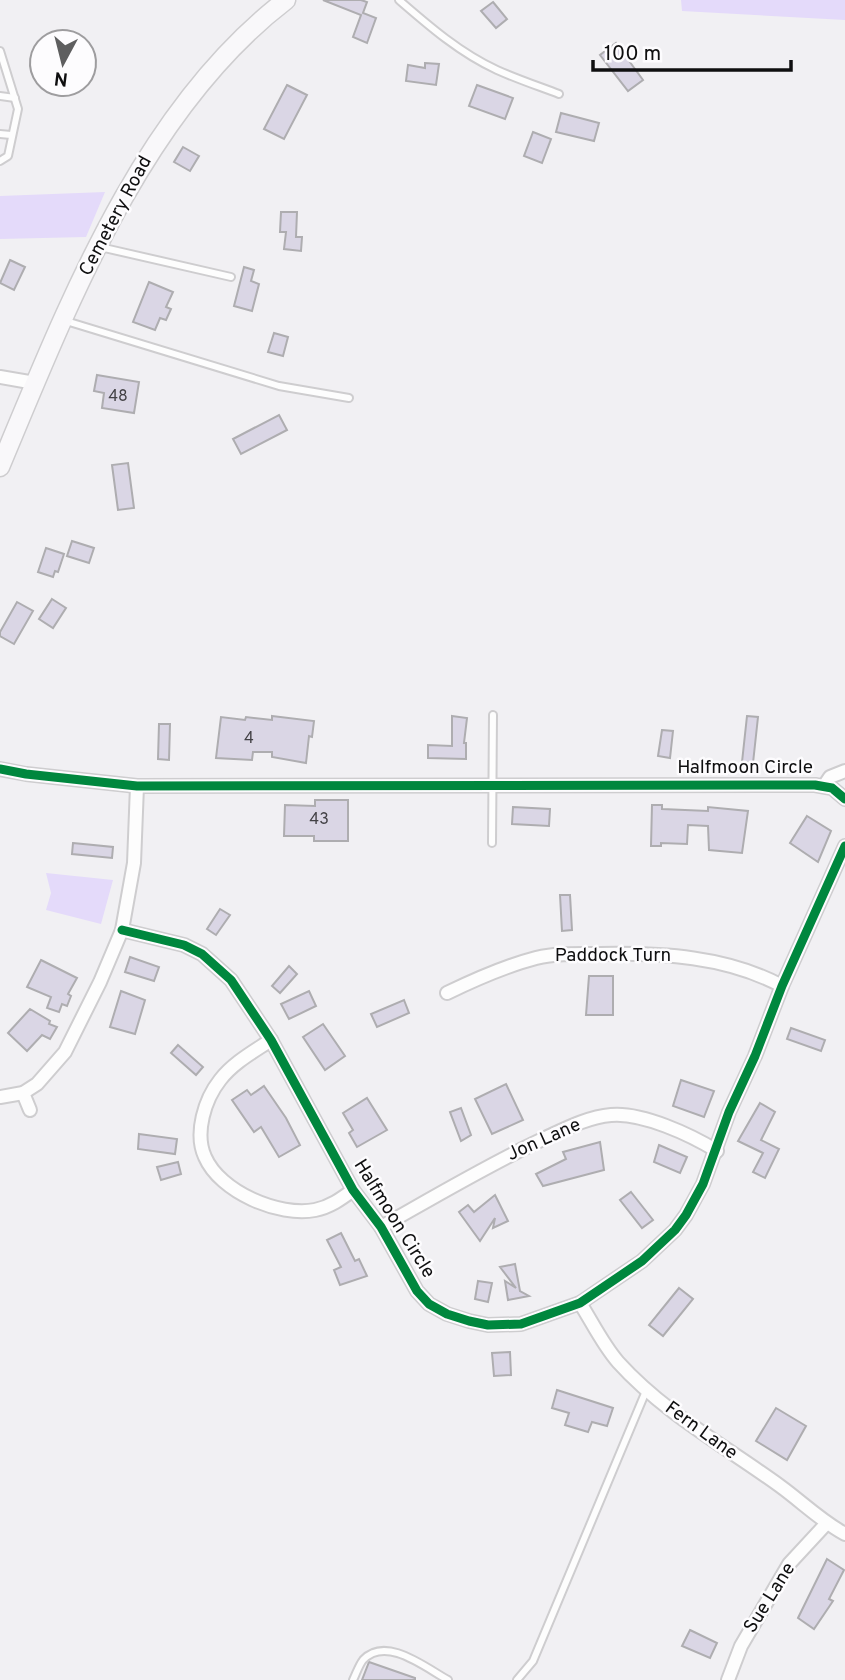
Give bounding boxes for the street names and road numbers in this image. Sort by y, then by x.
street label: Cemetery Road [74,152,158,280]
street label: Halfmoon Circle [677,756,813,780]
street label: Paddock Turn [555,944,671,968]
street label: Jon Lane [503,1113,585,1167]
street label: Halfmoon Circle [348,1155,440,1283]
street label: Fern Lane [660,1397,742,1465]
street label: Sue Lane [739,1558,801,1638]

